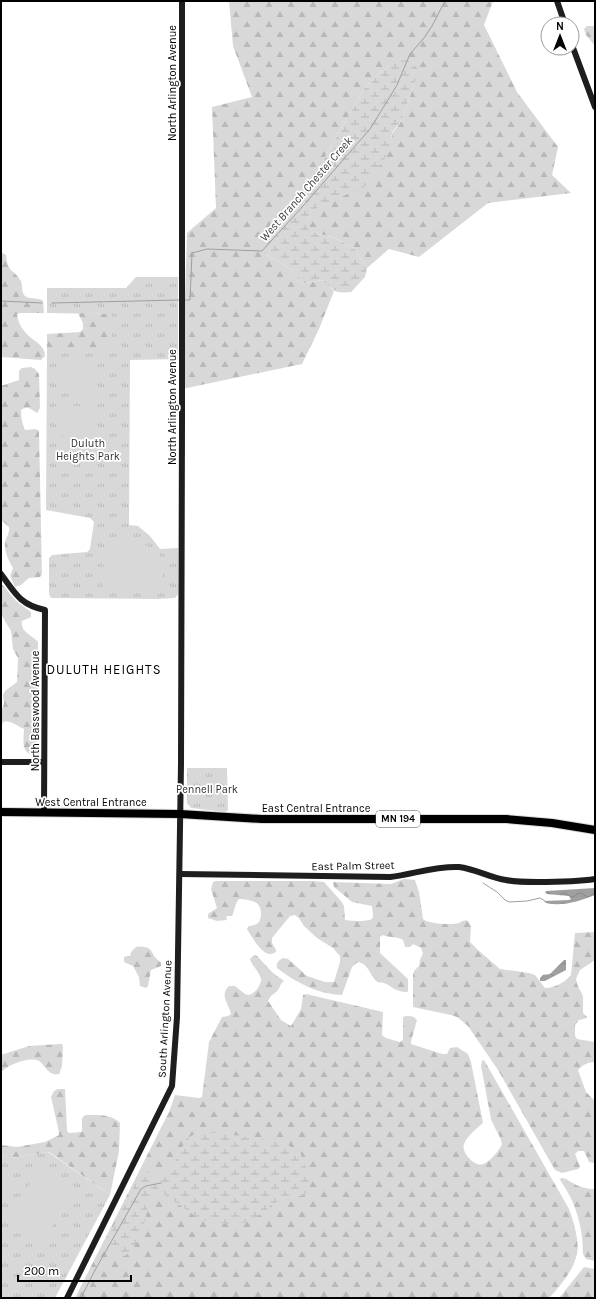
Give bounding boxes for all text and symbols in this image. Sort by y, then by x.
north arrow [540,16,580,56]
text: N [556,20,564,33]
street label: North Arlington Avenue [166,25,179,141]
water label: West Branch Chester Creek [257,133,356,244]
street label: North Arlington Avenue [166,349,179,465]
park label: Duluth Heights Park [56,437,120,463]
street label: North Basswood Avenue [29,650,42,771]
district label: DULUTH HEIGHTS [47,662,161,677]
park label: Pennell Park [176,783,238,796]
street label: West Central Entrance [35,796,147,809]
street label: East Central Entrance [262,802,371,815]
road number: MN 194 [376,811,420,827]
street label: East Palm Street [311,859,395,873]
street label: South Arlington Avenue [155,959,175,1078]
scale bar [18,1257,131,1283]
text: 200 m [24,1264,59,1278]

